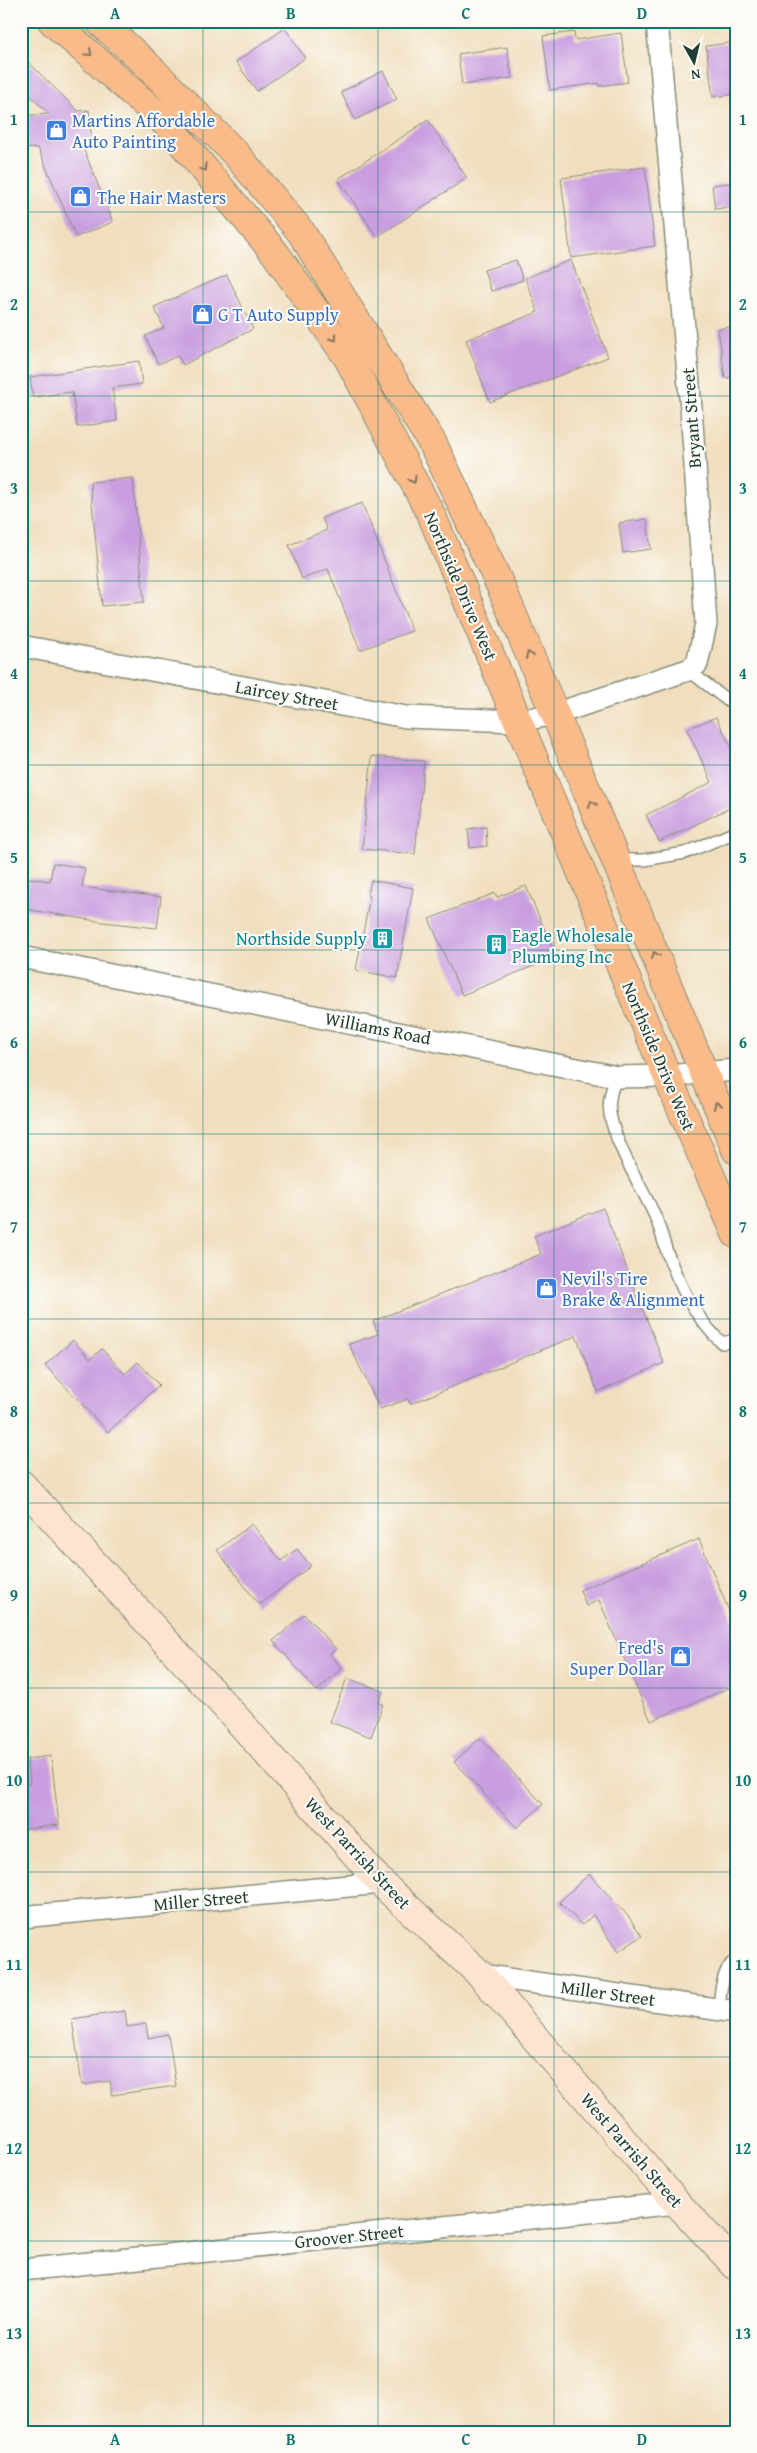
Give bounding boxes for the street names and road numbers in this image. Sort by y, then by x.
street label: Bryant Street [674,366,708,469]
street label: Northside Drive West [417,507,505,665]
street label: Laircey Street [233,673,341,717]
street label: Northside Drive West [615,977,703,1135]
street label: Williams Road [323,1004,434,1052]
street label: West Parrish Street [299,1791,418,1916]
street label: Miller Street [152,1882,250,1918]
street label: Miller Street [559,1973,658,2013]
street label: West Parrish Street [574,2086,690,2214]
street label: Groover Street [293,2217,406,2255]

